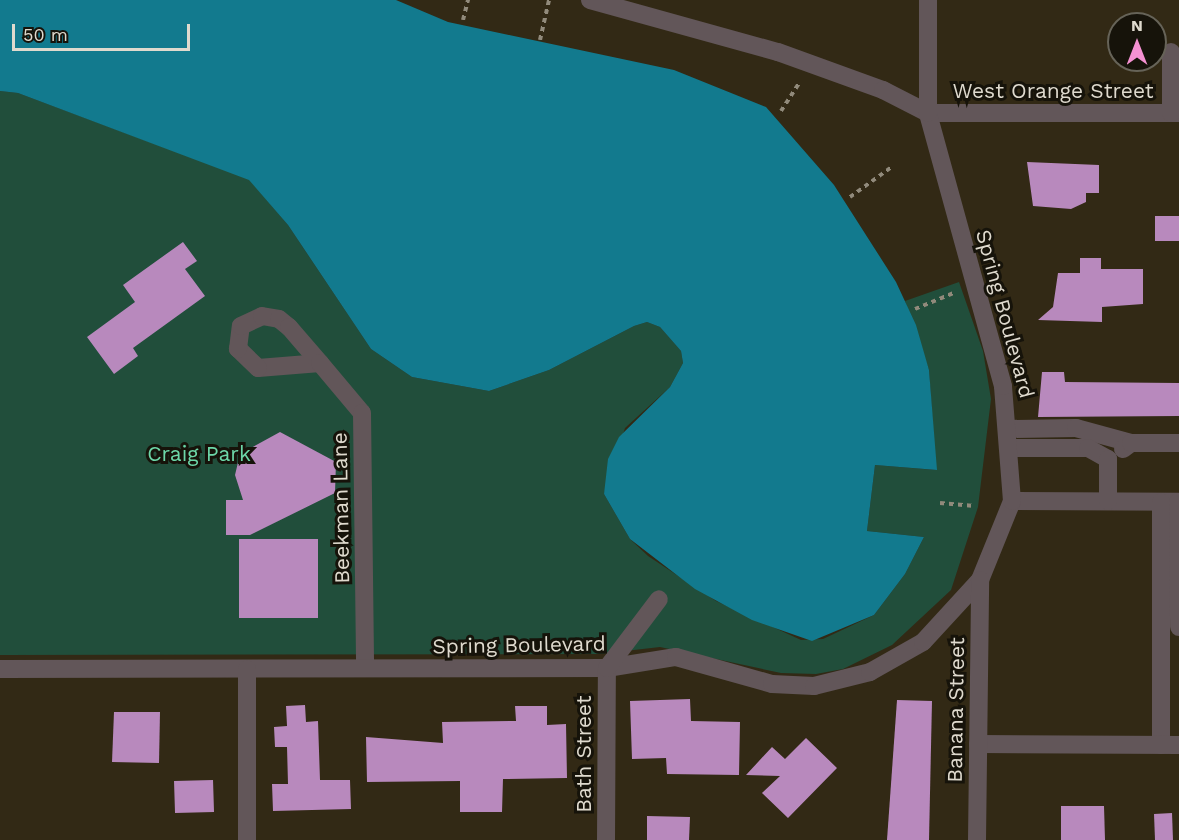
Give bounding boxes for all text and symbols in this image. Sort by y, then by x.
scale bar [15,12,194,50]
north arrow [1107,12,1167,72]
text: N [1131,16,1143,35]
text: 50 m [23,24,68,45]
street label: West Orange Street [952,78,1154,104]
street label: Spring Boulevard [970,227,1040,401]
street label: Beekman Lane [327,432,355,584]
park label: Craig Park [147,441,251,467]
street label: Spring Boulevard [432,631,606,659]
street label: Banana Street [942,637,970,783]
street label: Bath Street [571,695,597,813]

